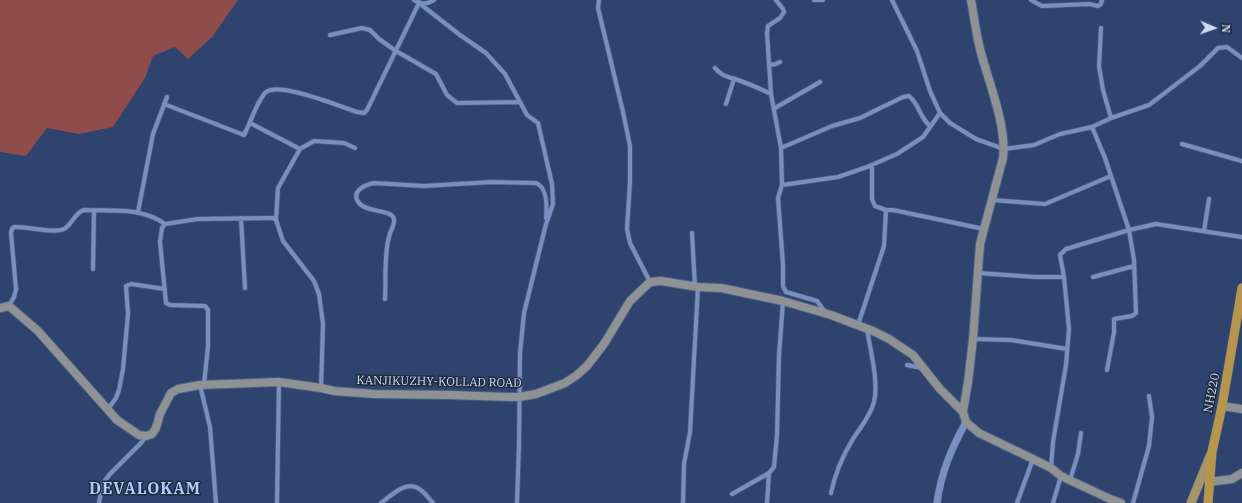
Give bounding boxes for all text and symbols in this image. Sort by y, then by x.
north arrow [1194,8,1234,48]
text: N [1219,24,1233,33]
street label: NH220 [1201,372,1223,414]
street label: KANJIKUZHY-KOLLAD ROAD [356,373,522,391]
district label: DEVALOKAM [89,479,201,499]

